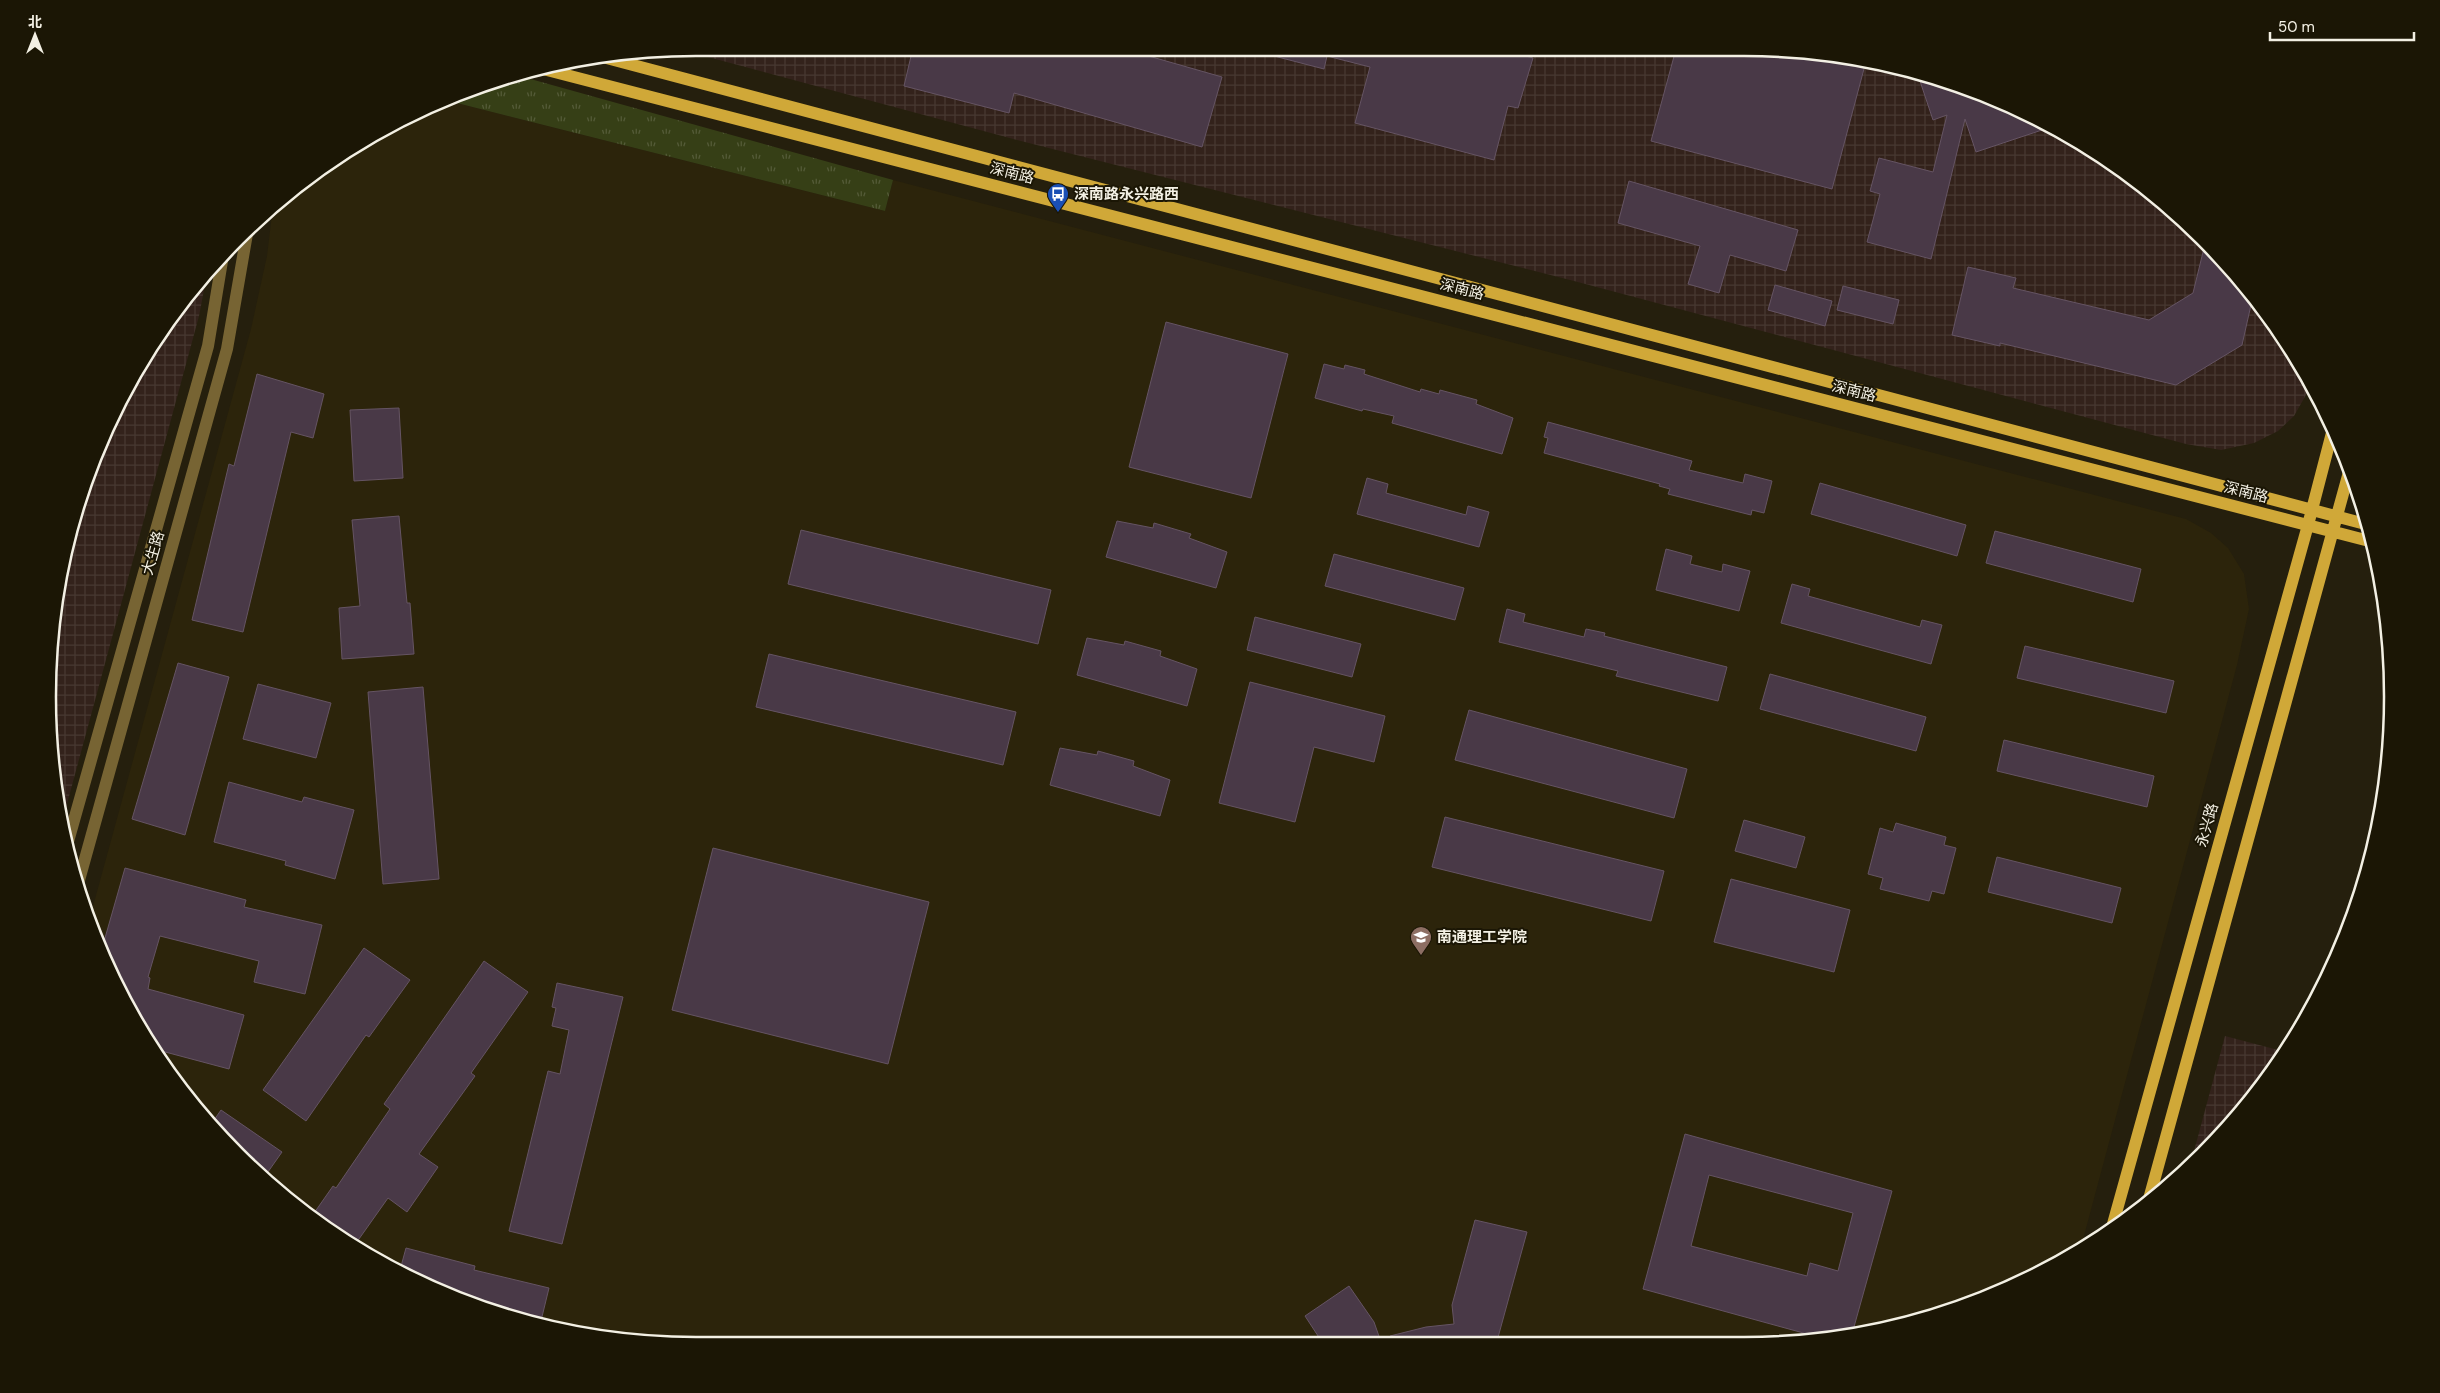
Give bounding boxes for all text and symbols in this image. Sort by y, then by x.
north arrow [10,10,60,60]
scale bar [2270,10,2414,42]
text: 北 [28,13,42,31]
text: 50 m [2278,17,2315,37]
street label: 深南路 [988,158,1036,188]
bus stop icon: 深南路永兴路西 [1046,182,1070,213]
place label: 深南路永兴路西 [1074,184,1179,204]
street label: 深南路 [1438,274,1486,304]
street label: 深南路 [1830,376,1878,406]
street label: 深南路 [2222,477,2270,507]
street label: 大生路 [137,529,169,577]
street label: 永兴路 [2191,801,2223,849]
school or university icon: 南通理工学院 [1409,925,1433,956]
place label: 南通理工学院 [1437,927,1527,947]

